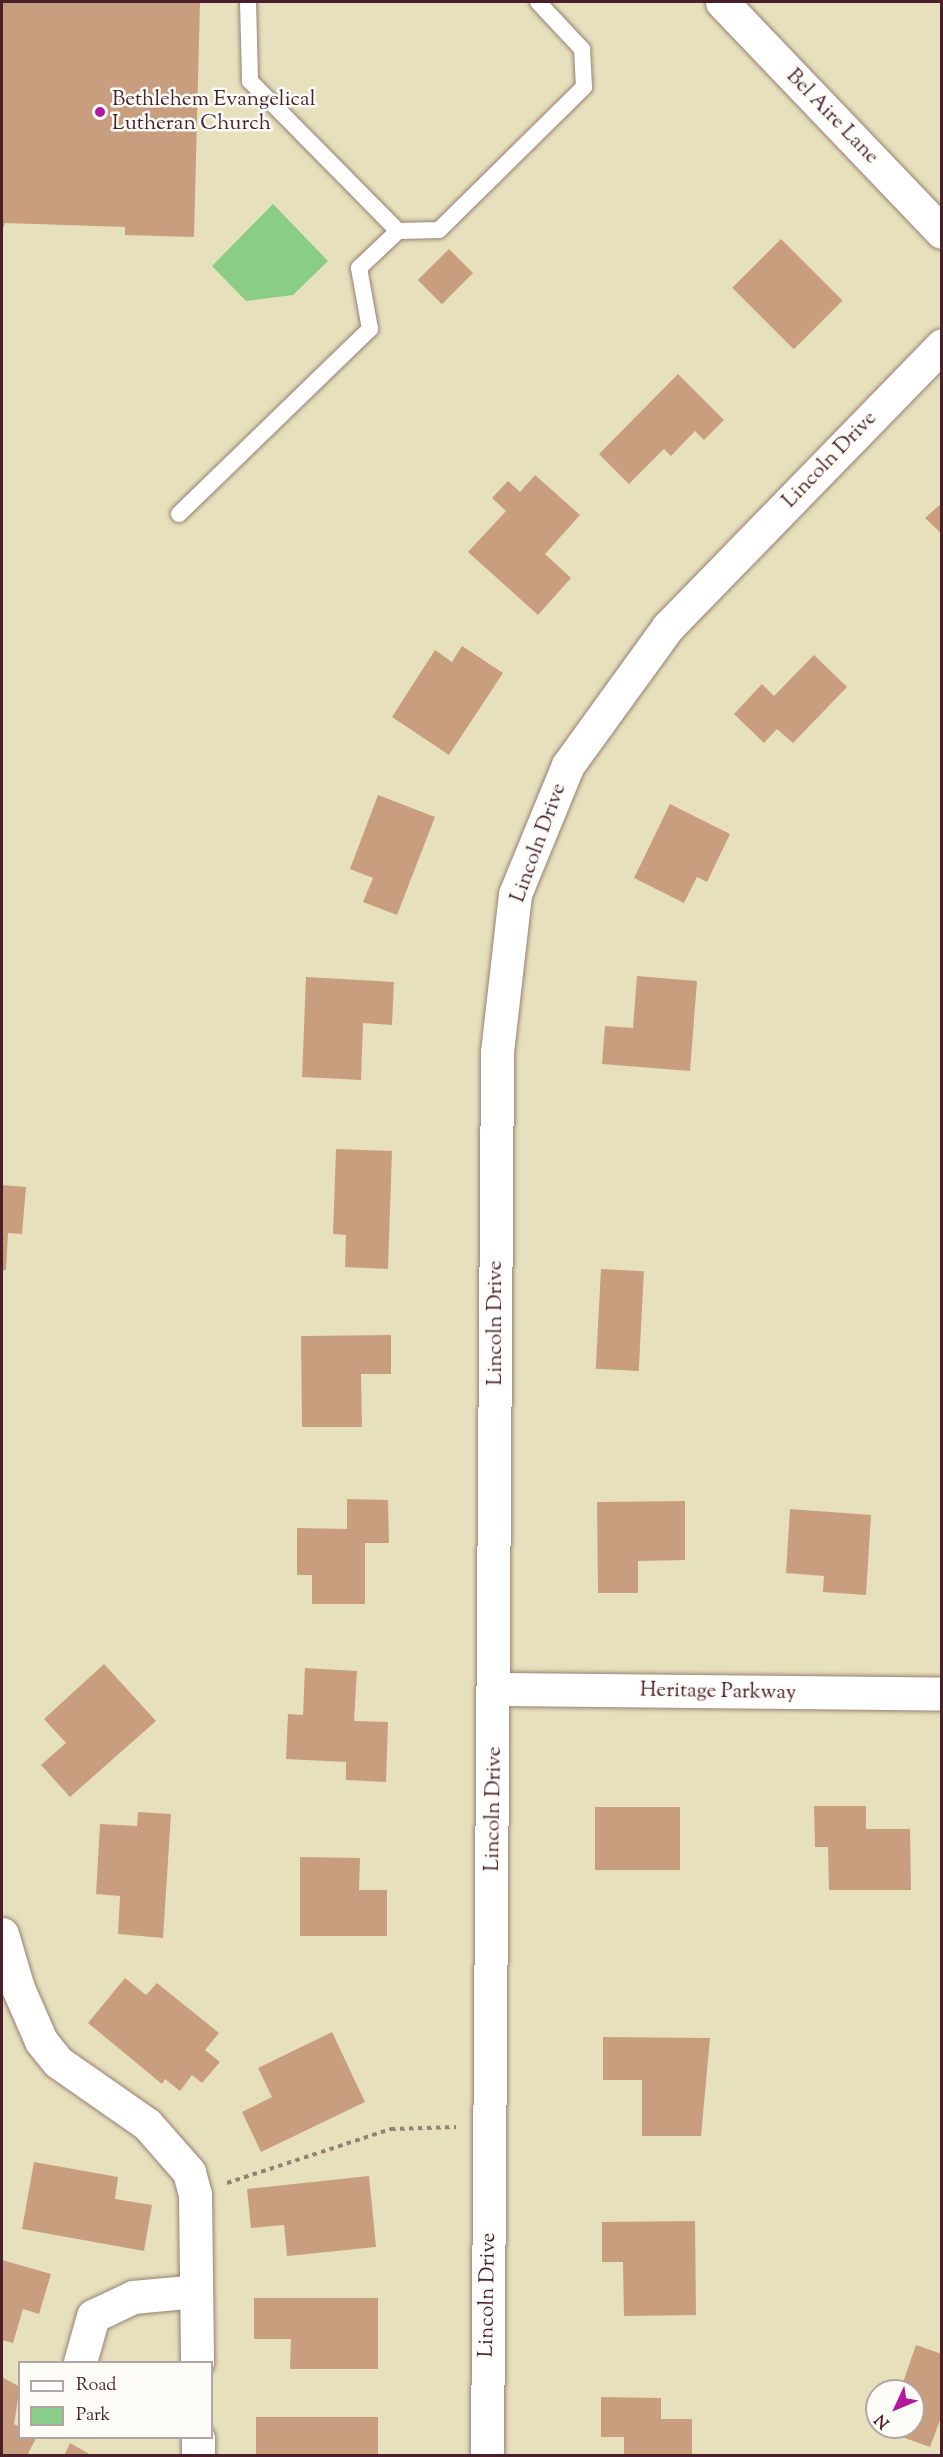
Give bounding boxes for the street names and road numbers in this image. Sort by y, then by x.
street label: Bel Aire Lane [780,64,884,170]
street label: Lincoln Drive [778,406,882,514]
street label: Lincoln Drive [506,780,572,906]
street label: Lincoln Drive [483,1261,509,1385]
street label: Heritage Parkway [640,1678,796,1706]
street label: Lincoln Drive [480,1746,508,1872]
street label: Lincoln Drive [474,2232,502,2358]

